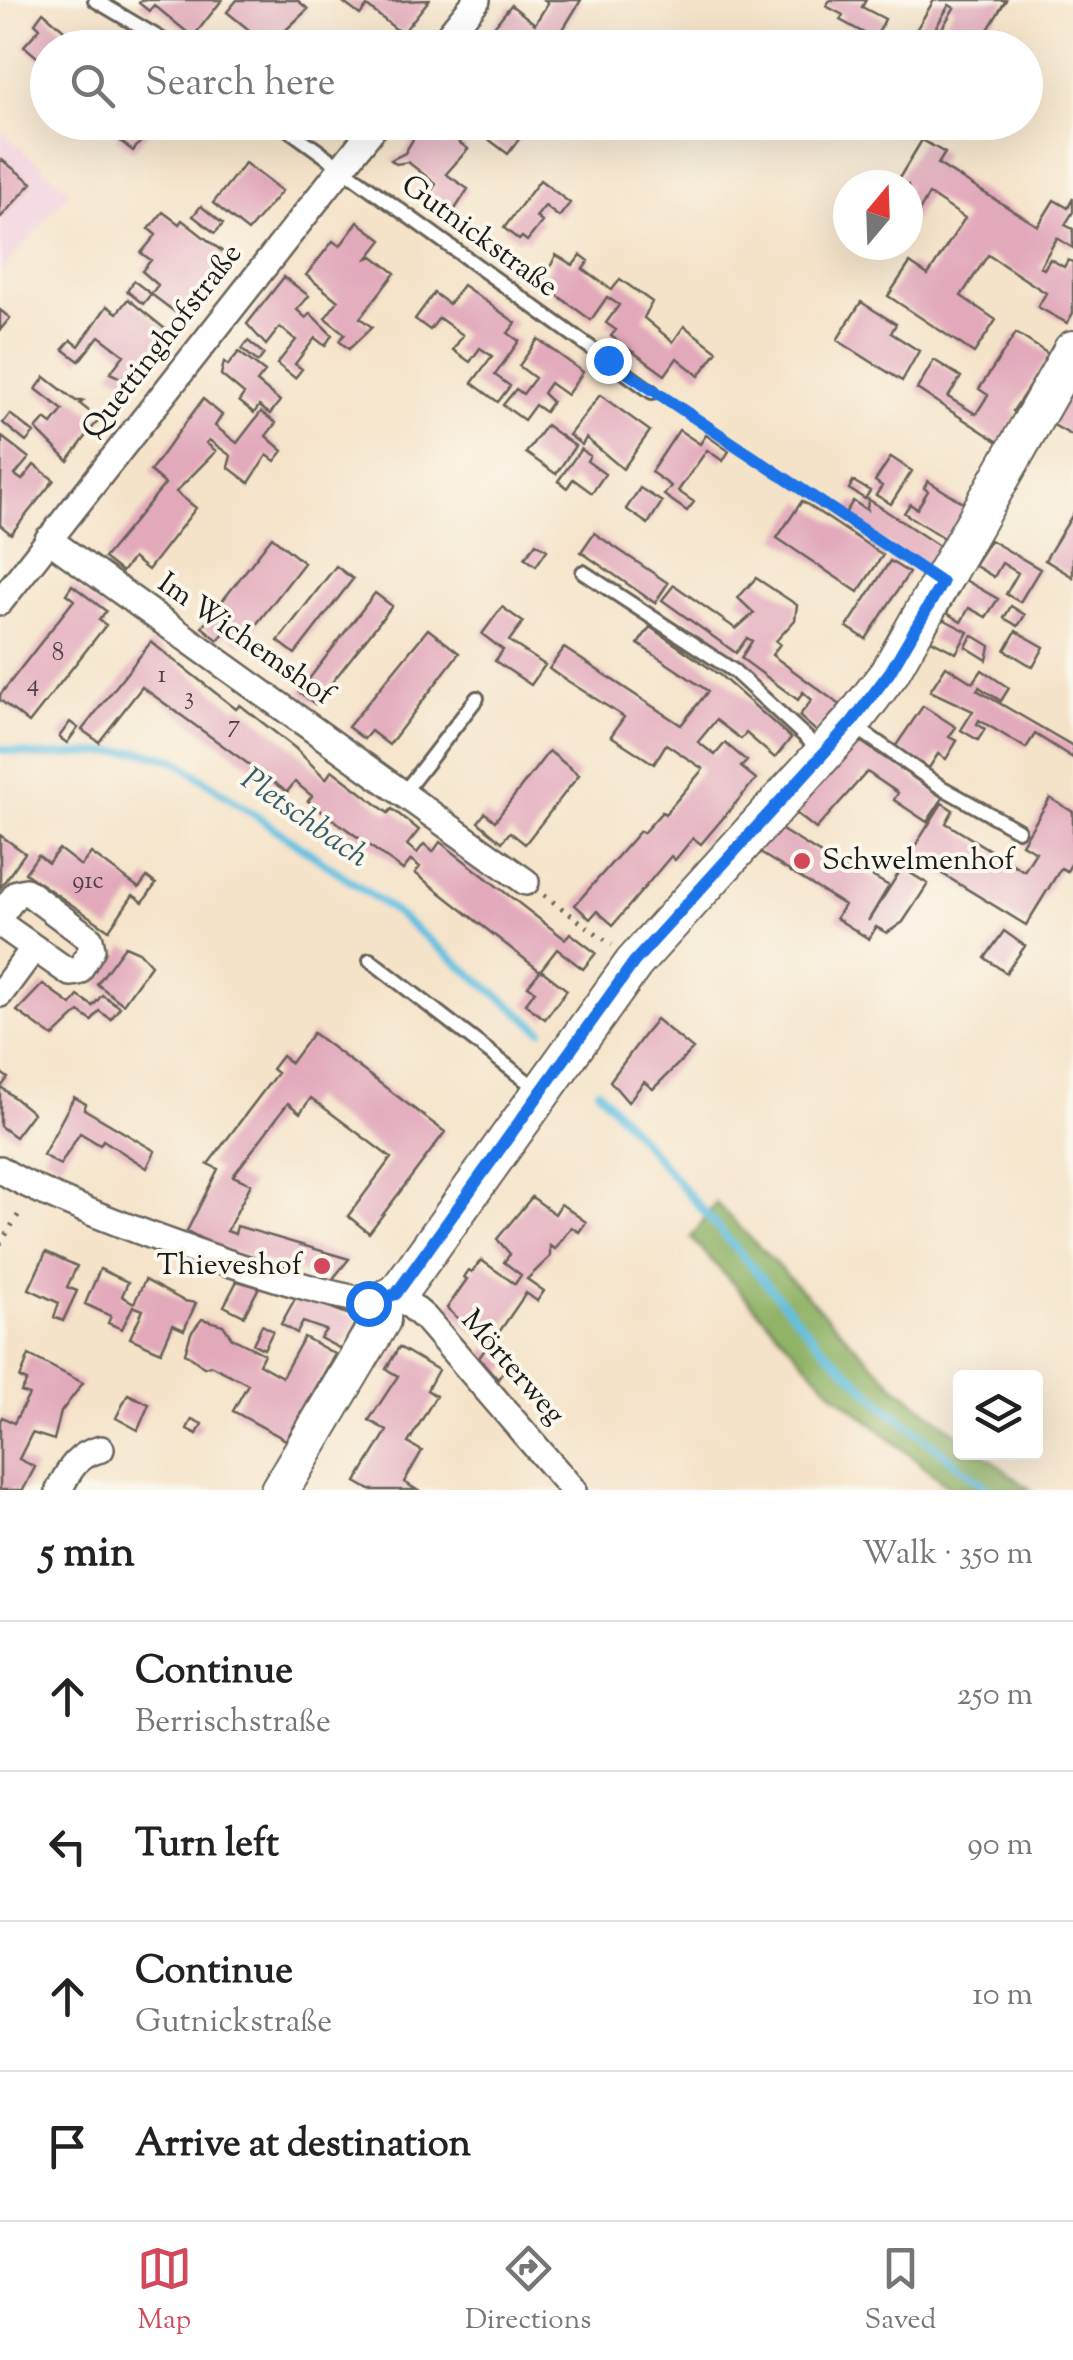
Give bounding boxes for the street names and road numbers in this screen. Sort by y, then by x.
street label: Gutnickstraße [392,165,566,309]
street label: Quettinghofstraße [73,235,253,449]
street label: Im Wichemshof [148,563,343,718]
street label: Mörterweg [450,1301,574,1435]

